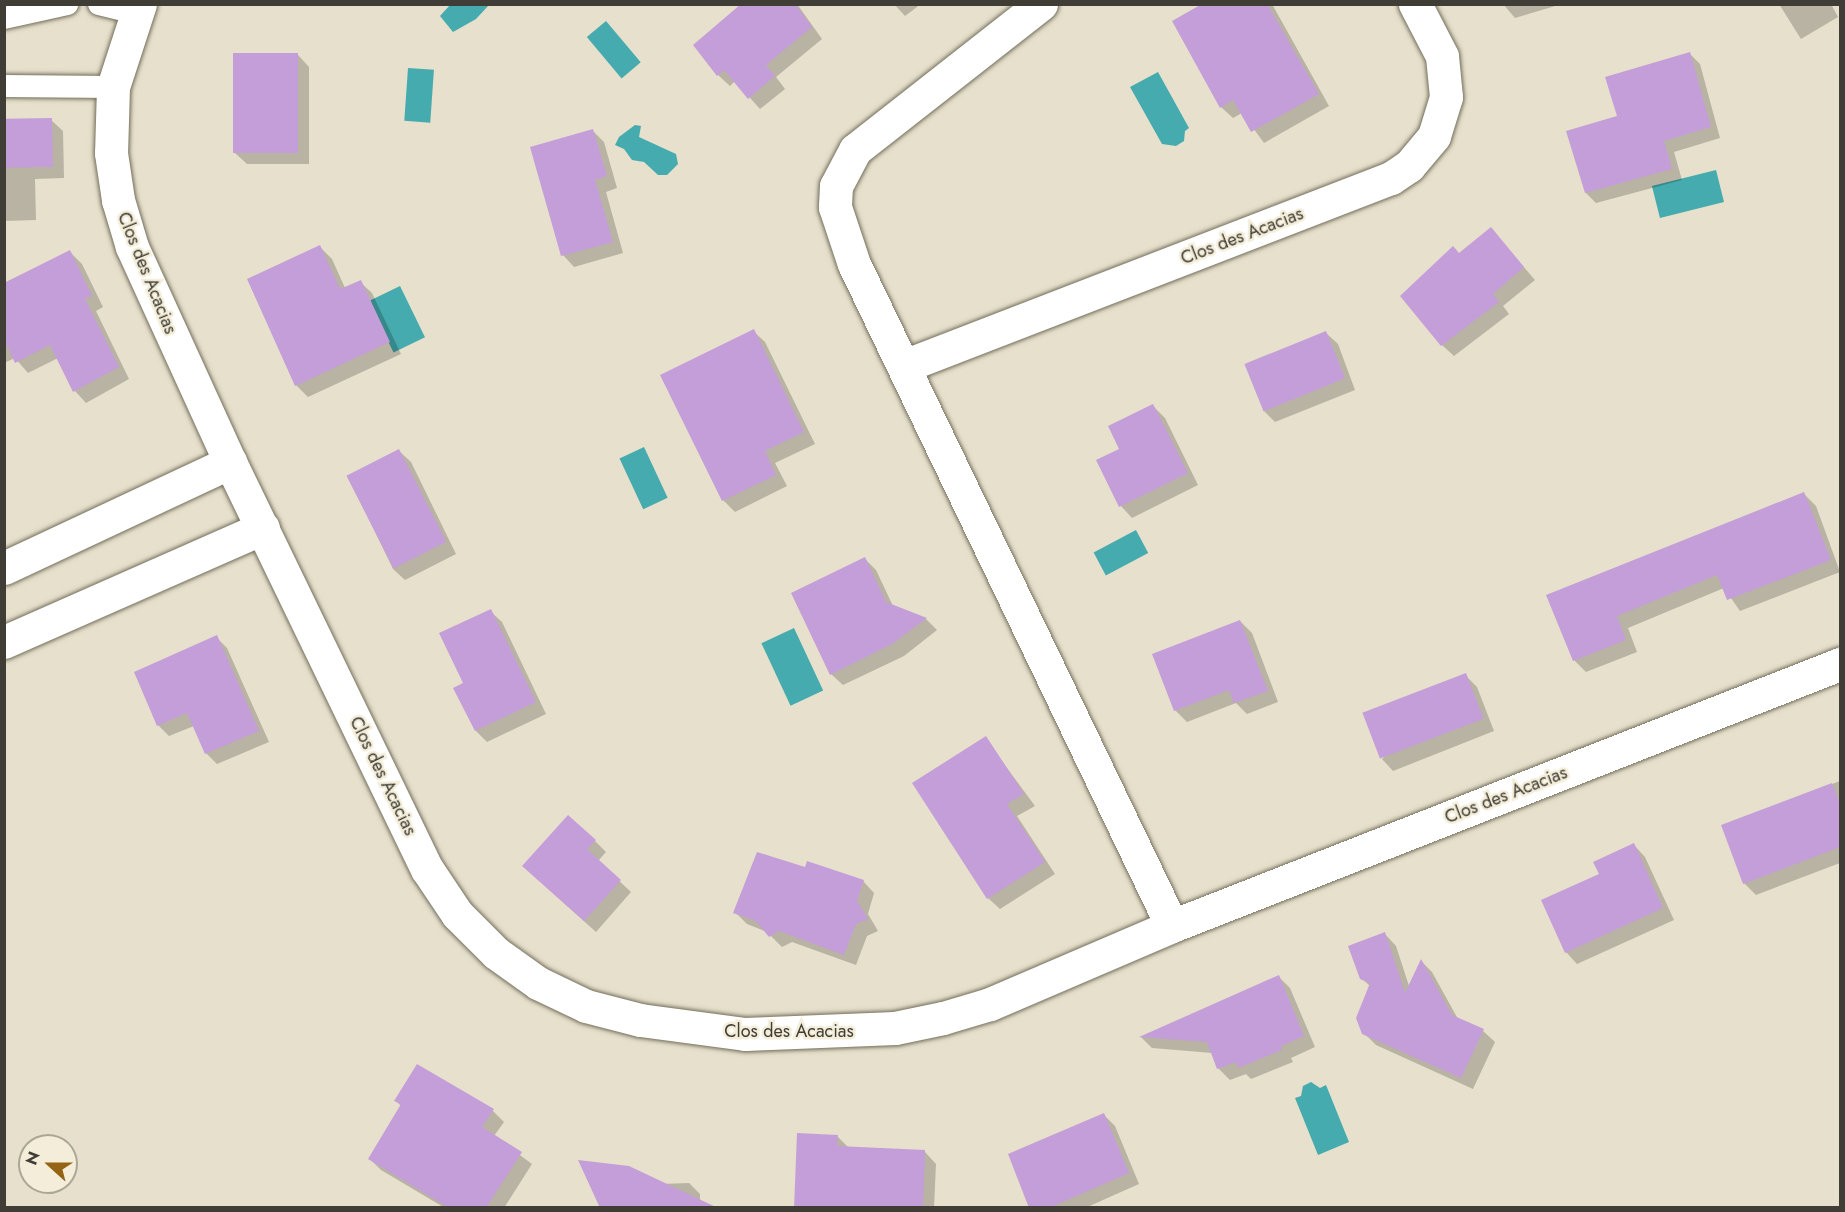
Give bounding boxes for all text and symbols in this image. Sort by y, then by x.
street label: Clos des Acacias [1178,203,1306,269]
street label: Clos des Acacias [113,209,181,337]
street label: Clos des Acacias [345,713,421,839]
street label: Clos des Acacias [1442,762,1570,828]
street label: Clos des Acacias [724,1020,854,1042]
north arrow [18,1134,78,1194]
text: N [20,1148,46,1168]

